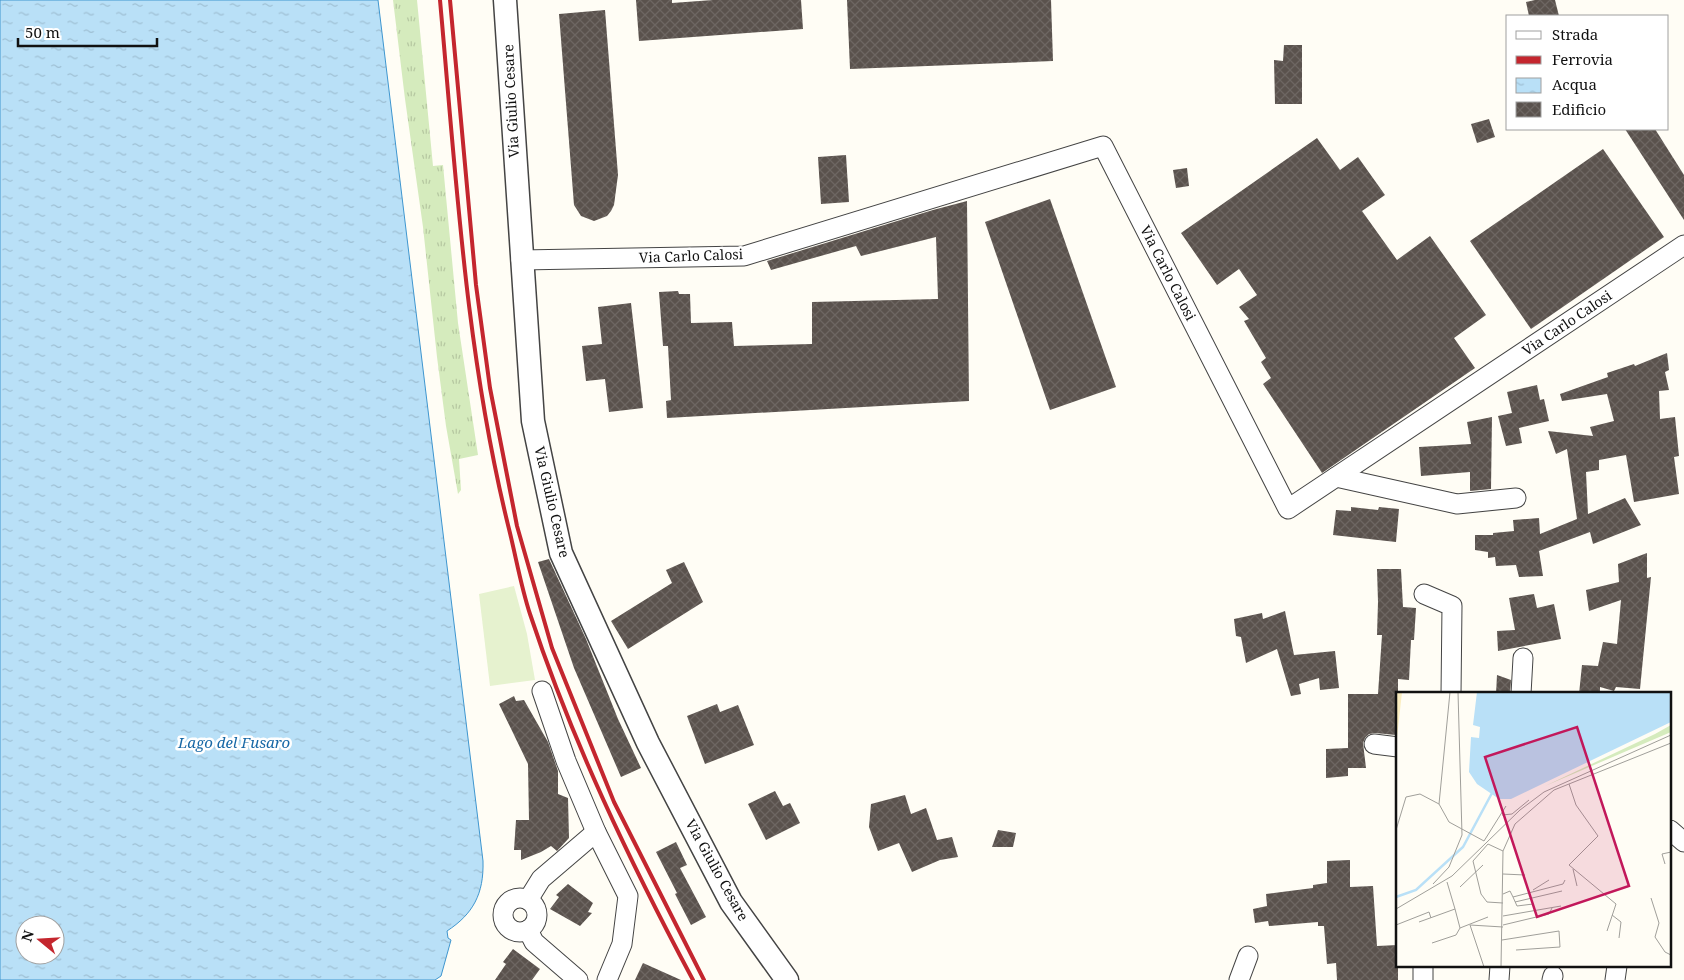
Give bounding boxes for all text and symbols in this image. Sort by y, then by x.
scale bar [18,15,156,47]
legend [1506,15,1669,130]
text: 50 m [25,22,60,42]
text: Strada [1552,24,1598,44]
street label: Via Giulio Cesare [498,44,523,158]
text: Ferrovia [1552,49,1613,69]
text: Acqua [1552,74,1597,94]
text: Edificio [1552,99,1606,119]
street label: Via Carlo Calosi [1136,222,1201,324]
street label: Via Carlo Calosi [639,244,744,267]
street label: Via Carlo Calosi [1518,285,1616,360]
street label: Via Giulio Cesare [530,444,575,559]
inset map [1396,692,1672,968]
water label: Lago del Fusaro [177,732,290,752]
street label: Via Giulio Cesare [682,815,753,924]
north arrow [15,915,65,965]
text: N [16,928,38,944]

